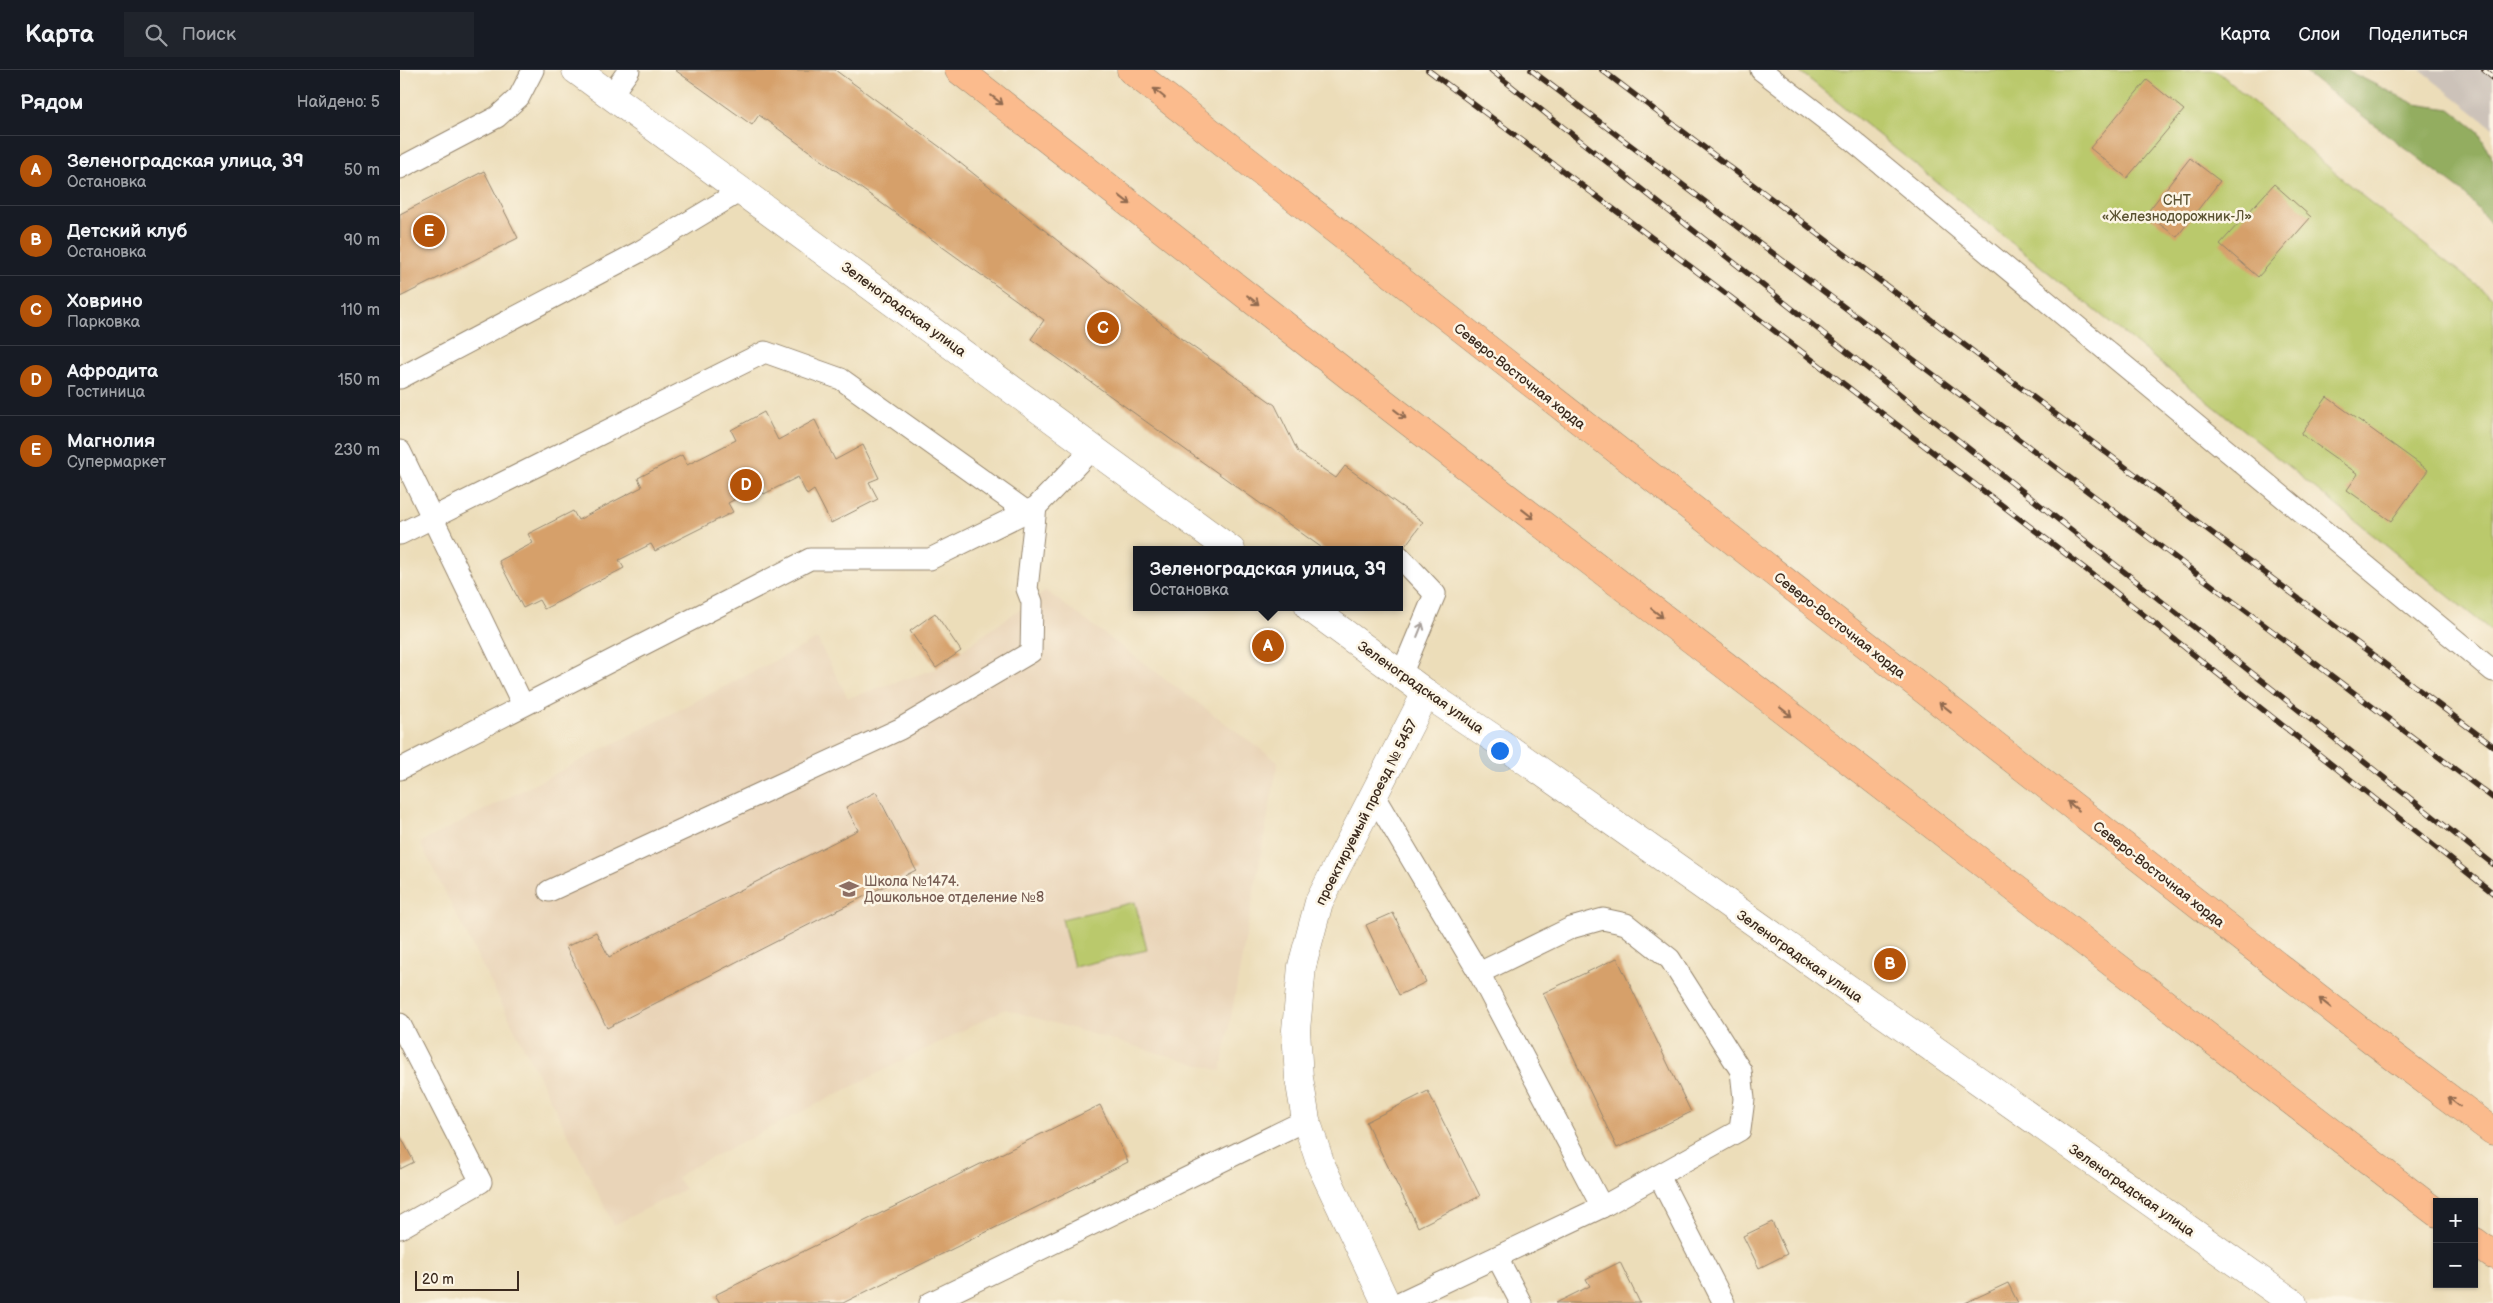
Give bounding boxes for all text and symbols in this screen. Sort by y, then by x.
search box [124,12,474,57]
text: Карта [25,20,94,49]
icon: search [142,21,170,49]
text: Поиск [182,23,236,46]
text: Карта [2220,24,2270,45]
text: Слои [2298,24,2340,45]
text: Поделиться [2368,24,2468,45]
one-way arrow [1153,88,1166,99]
text: Рядом [20,90,83,115]
text: Найдено: 5 [297,93,380,112]
one-way arrow [990,95,1004,105]
text: Зеленоградская улица, 39 [67,150,304,173]
text: A [31,161,41,180]
text: 50 m [344,161,380,180]
text: Остановка [67,173,146,192]
park label: СНТ «Железнодорожник-Л» [2102,192,2252,225]
one-way arrow [1118,195,1132,205]
pin: E [413,212,445,250]
text: Детский клуб [67,220,187,243]
text: B [30,231,42,250]
text: 90 m [344,231,380,250]
text: Остановка [67,243,146,262]
street label: Зеленоградская улица [838,259,970,361]
text: Ховрино [67,290,143,313]
one-way arrow [1246,295,1260,305]
text: C [30,301,42,320]
text: 110 m [341,301,380,320]
pin: C [1087,309,1119,347]
text: Парковка [67,313,140,332]
street label: Северо-Восточная хорда [1451,320,1589,433]
text: Афродита [67,360,158,383]
text: D [30,371,42,390]
text: 150 m [338,371,380,390]
text: Гостиница [67,383,145,402]
one-way arrow [1393,409,1406,420]
text: Магнолия [67,430,155,453]
text: E [31,441,41,460]
text: 230 m [334,441,380,460]
text: Супермаркет [67,453,166,472]
pin: D [730,466,762,504]
one-way arrow [1522,508,1535,519]
popup [1133,546,1403,611]
text: Зеленоградская улица, 39 [1150,558,1387,581]
street label: Северо-Восточная хорда [1771,569,1909,682]
text: Остановка [1150,581,1229,600]
one-way arrow [1650,608,1664,618]
one-way arrow [1415,623,1425,638]
pin: A [1252,627,1284,665]
street label: Зеленоградская улица [1354,637,1488,738]
one-way arrow [1939,701,1952,712]
one-way arrow [1779,707,1792,718]
street label: проектируемый проезд № 5457 [1312,716,1421,908]
your location [1487,738,1513,764]
one-way arrow [2067,801,2080,812]
street label: Северо-Восточная хорда [2090,818,2228,931]
place label: Школа №1474. Дошкольное отделение №8 [864,873,1044,906]
school or university icon: Школа №1474. Дошкольное отделение №8 [838,878,860,900]
street label: Зеленоградская улица [1733,906,1867,1007]
pin: B [1874,945,1906,983]
one-way arrow [2319,998,2332,1009]
one-way arrow [2447,1097,2461,1107]
street label: Зеленоградская улица [2065,1140,2199,1241]
map controls [2433,1198,2478,1288]
button: + [2433,1198,2478,1243]
button: − [2433,1243,2478,1288]
scale bar [415,1268,519,1291]
text: 20 m [422,1271,454,1288]

